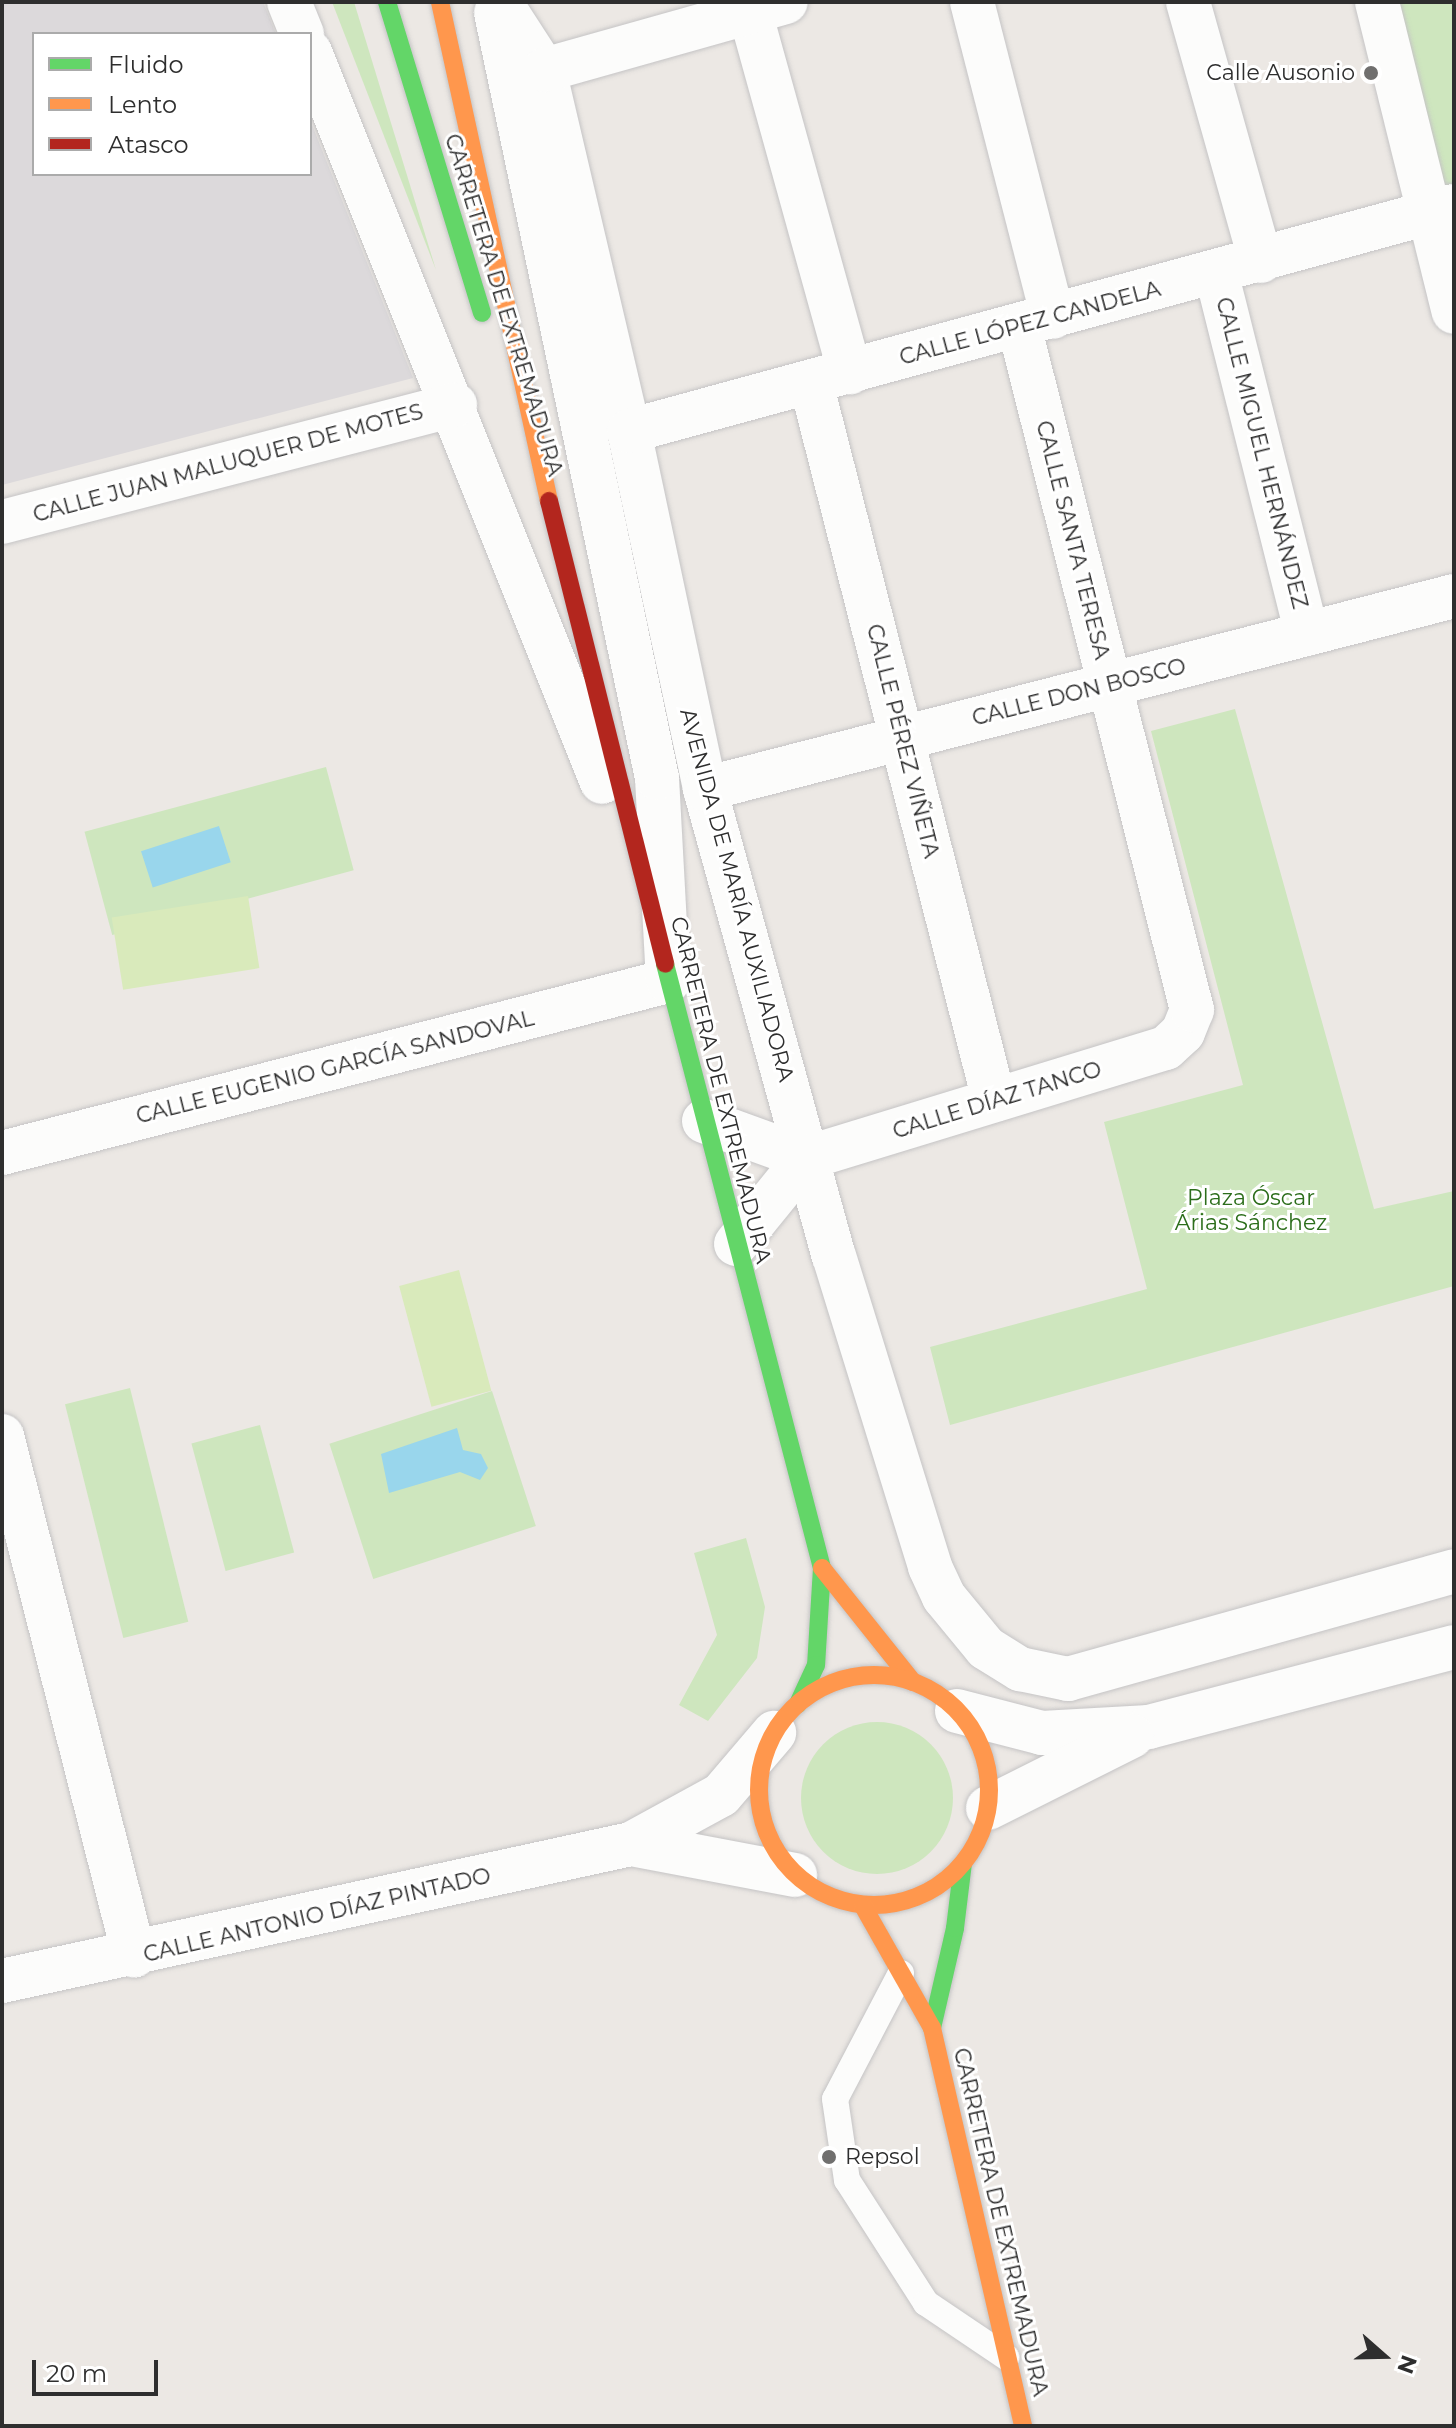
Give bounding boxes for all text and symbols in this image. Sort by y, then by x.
legend [32,32,312,176]
text: Fluido [108,50,184,79]
place label: Calle Ausonio [1206,60,1355,86]
marker: Calle Ausonio [1362,64,1380,82]
text: Lento [108,90,177,119]
text: Atasco [108,130,189,159]
street label: CARRETERA DE EXTREMADURA [439,131,569,479]
street label: CALLE LÓPEZ CANDELA [896,275,1164,371]
street label: CALLE MIGUEL HERNÁNDEZ [1210,294,1314,612]
street label: CALLE JUAN MALUQUER DE MOTES [30,398,426,528]
street label: CALLE SANTA TERESA [1031,418,1115,662]
street label: CALLE PÉREZ VIÑETA [861,621,945,861]
street label: CALLE DON BOSCO [969,653,1189,731]
street label: AVENIDA DE MARÍA AUXILIADORA [674,706,800,1084]
street label: CARRETERA DE EXTREMADURA [665,914,777,1266]
street label: CALLE EUGENIO GARCÍA SANDOVAL [133,1005,537,1129]
street label: CALLE DÍAZ TANCO [889,1056,1105,1144]
park label: Plaza Óscar Árias Sánchez [1175,1184,1327,1236]
street label: CALLE ANTONIO DÍAZ PINTADO [141,1862,493,1968]
street label: CARRETERA DE EXTREMADURA [948,2045,1054,2399]
place label: Repsol [845,2144,920,2170]
marker: Repsol [820,2148,838,2166]
north arrow [1344,2316,1424,2396]
scale bar [36,2344,162,2394]
text: N [1391,2351,1423,2377]
text: 20 m [46,2359,107,2388]

